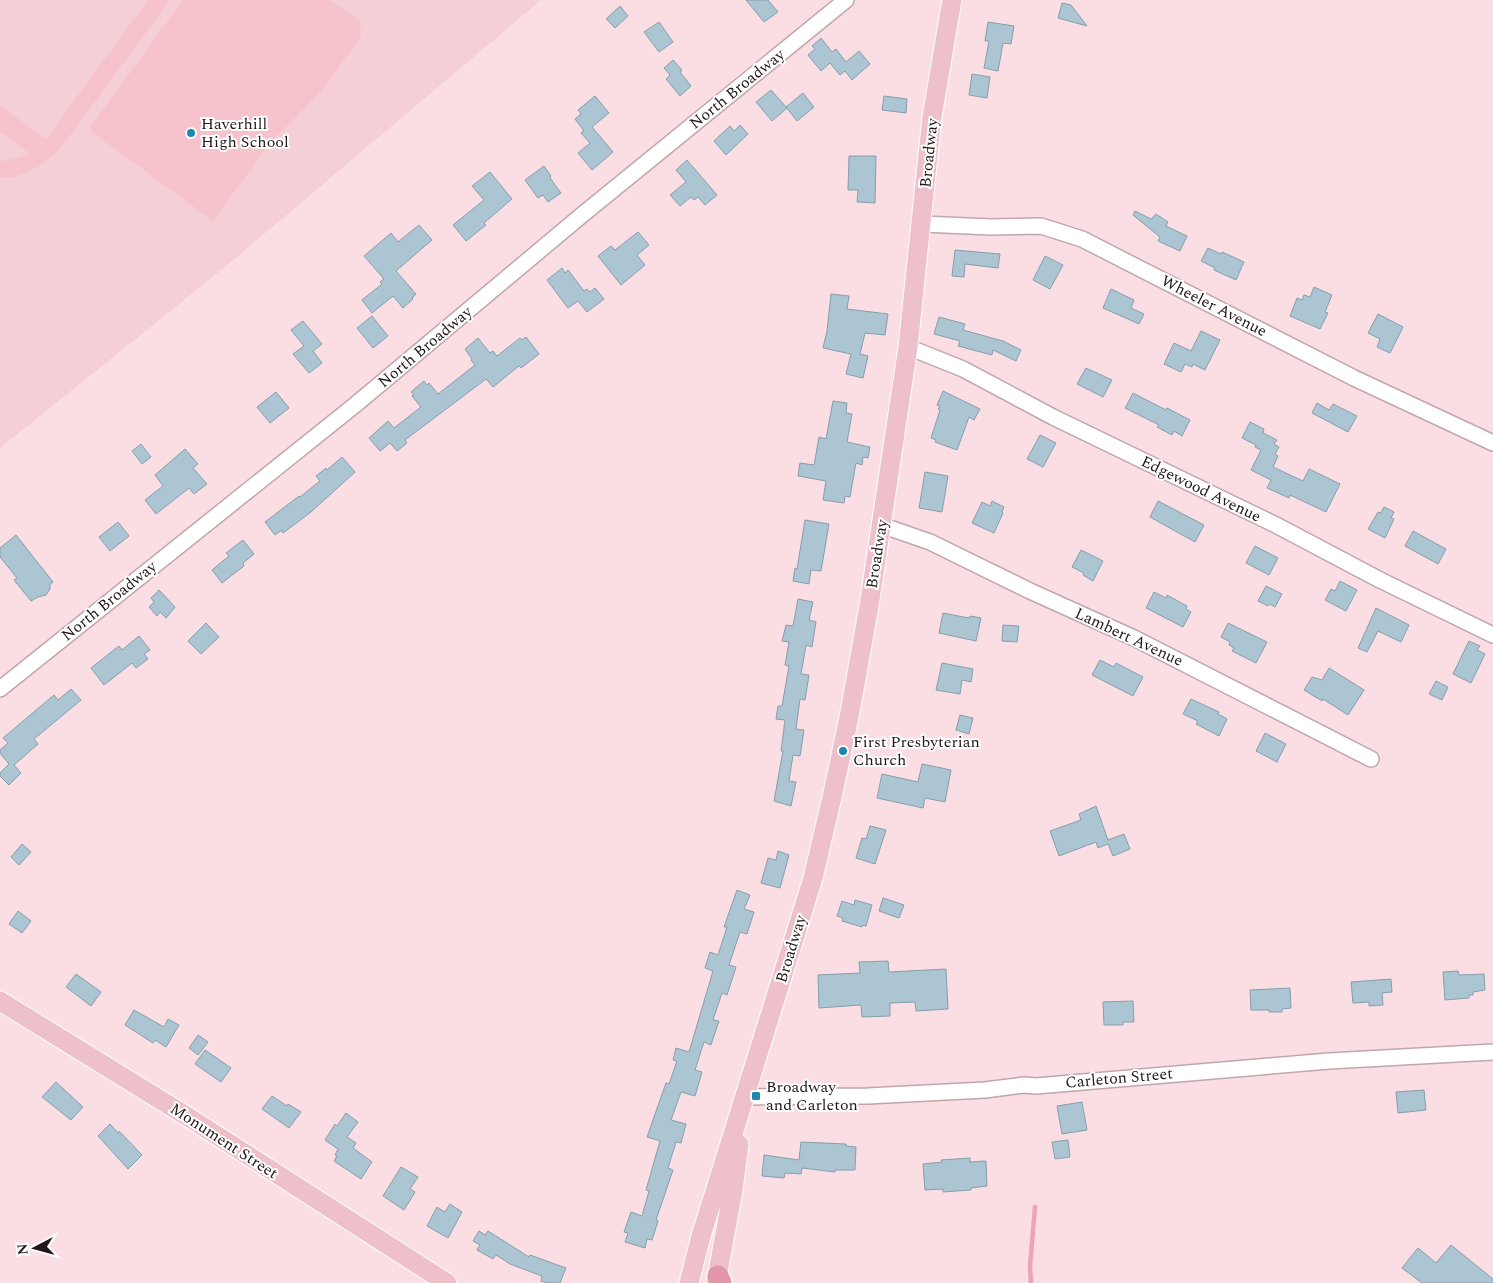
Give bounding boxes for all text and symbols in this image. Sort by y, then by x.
street label: North Broadway [684,42,791,135]
place label: Haverhill High School [201,112,289,154]
street label: Broadway [913,116,945,189]
marker: Haverhill High School [185,127,197,139]
street label: Wheeler Avenue [1157,269,1271,343]
street label: North Broadway [373,299,478,394]
street label: Edgewood Avenue [1137,450,1265,528]
street label: Broadway [860,516,895,590]
street label: North Broadway [56,554,163,647]
street label: Lambert Avenue [1071,601,1187,673]
place label: First Presbyterian Church [853,730,980,772]
marker: First Presbyterian Church [837,745,849,757]
street label: Broadway [769,911,813,986]
street label: Carleton Street [1064,1061,1174,1095]
place label: Broadway and Carleton [766,1075,858,1117]
marker: Broadway and Carleton [750,1090,762,1102]
street label: Monument Street [165,1097,283,1185]
north arrow [10,1223,60,1273]
text: N [12,1243,34,1256]

